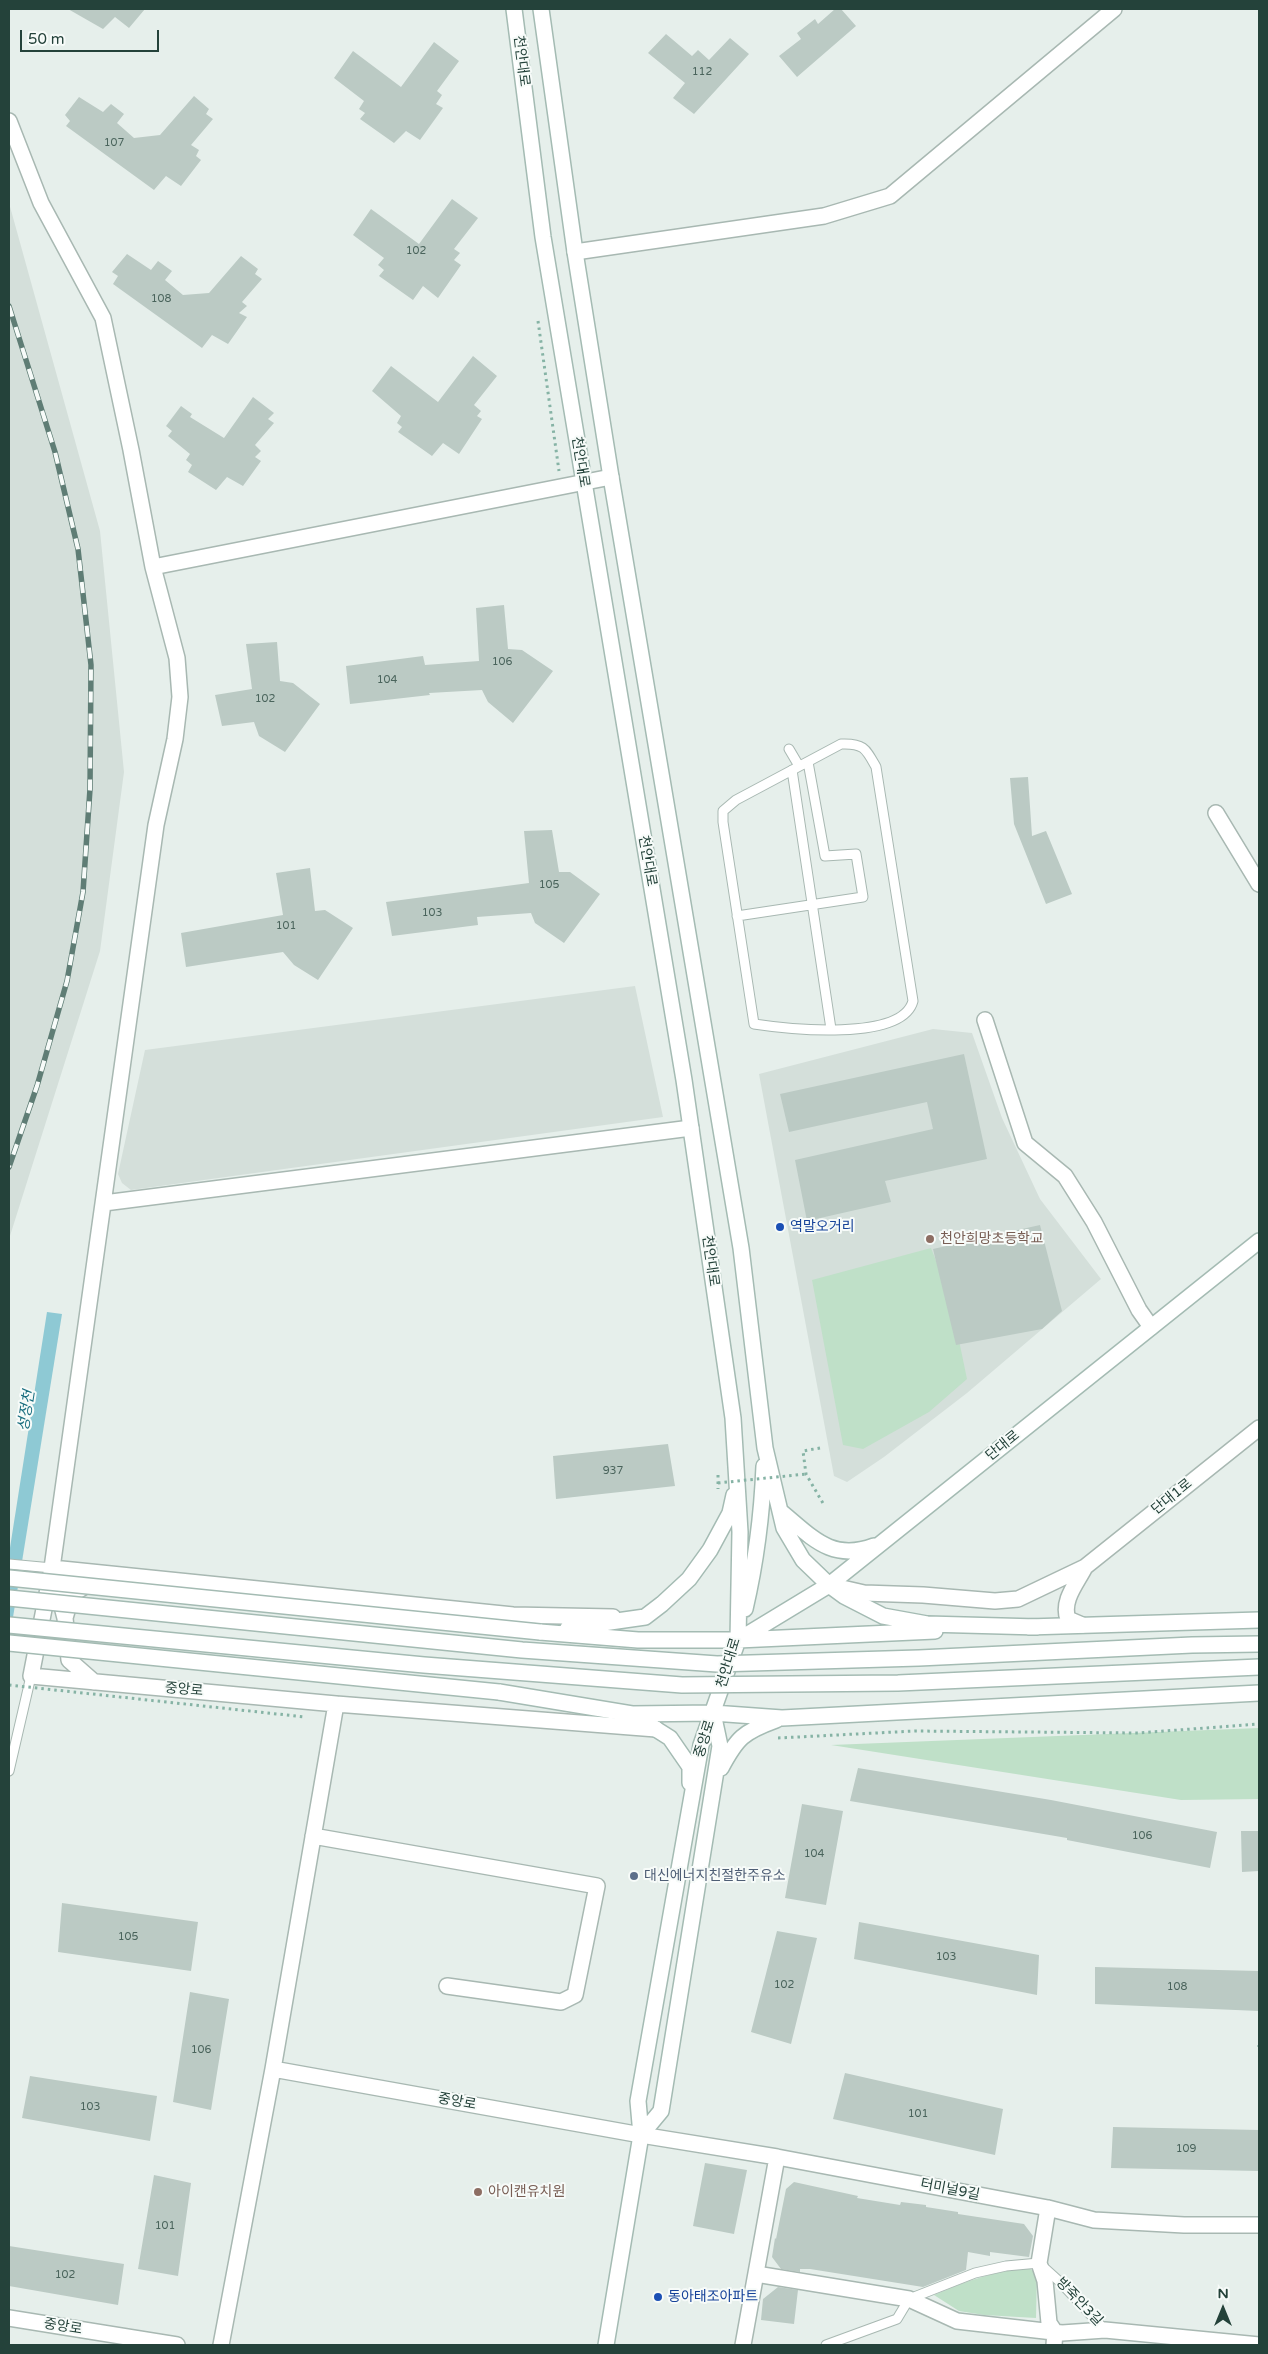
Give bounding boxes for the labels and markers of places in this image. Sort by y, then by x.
place label: 역말오거리 [790,1219,854,1235]
marker: 역말오거리 [774,1221,786,1233]
place label: 천안희망초등학교 [940,1231,1043,1247]
marker: 천안희망초등학교 [924,1233,936,1245]
place label: 대신에너지친절한주유소 [644,1868,786,1884]
marker: 대신에너지친절한주유소 [628,1870,640,1882]
place label: 아이캔유치원 [488,2184,565,2200]
marker: 아이캔유치원 [472,2186,484,2198]
place label: 동아태조아파트 [668,2289,758,2305]
marker: 동아태조아파트 [652,2291,664,2303]

